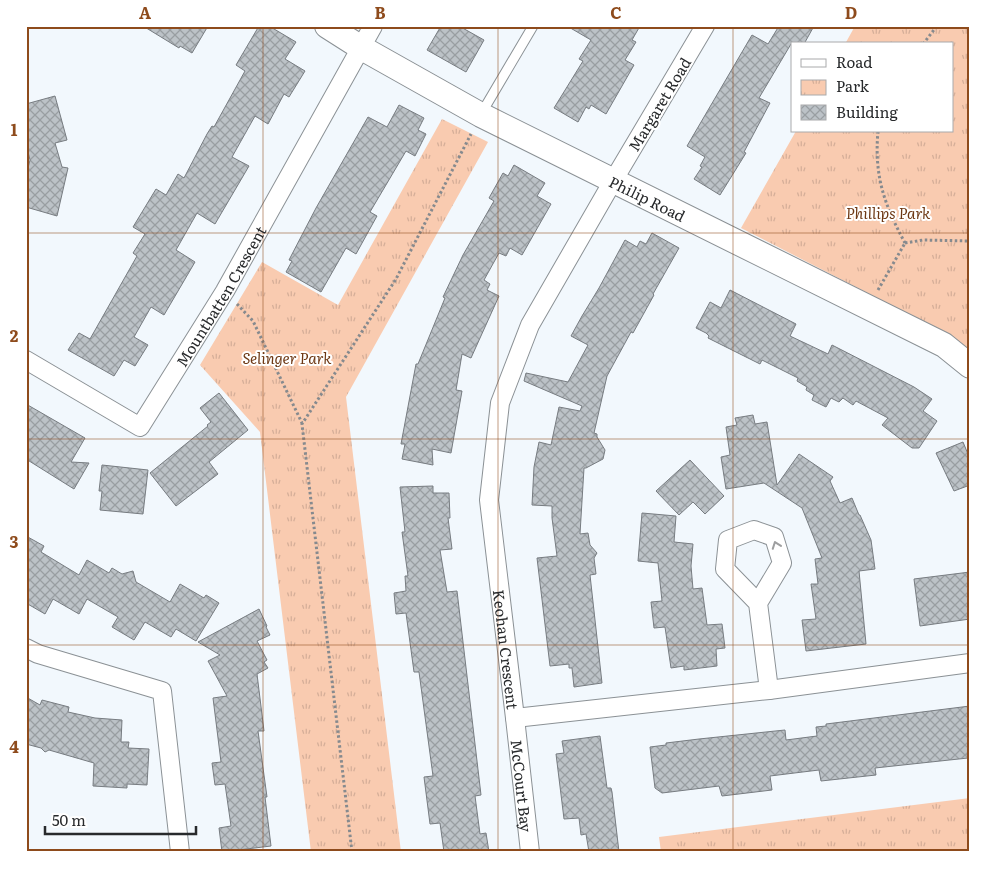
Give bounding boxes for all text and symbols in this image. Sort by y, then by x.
text: A [139,0,151,24]
text: B [374,0,386,24]
text: C [610,0,622,24]
text: D [845,0,857,24]
legend [791,42,954,132]
text: Road [836,50,872,73]
street label: Margaret Road [622,53,696,155]
text: Park [836,74,870,97]
text: Building [836,100,898,123]
text: 1 [11,117,18,141]
street label: Philip Road [606,169,690,226]
park label: Phillips Park [846,201,931,224]
street label: Mountbatten Crescent [169,221,271,371]
text: 2 [10,323,19,347]
park label: Selinger Park [243,346,332,369]
text: 3 [10,529,19,553]
one-way arrow [772,541,782,550]
street label: Keohan Crescent [488,588,525,711]
text: 4 [9,734,19,758]
street label: McCourt Bay [506,738,539,833]
scale bar [45,803,196,835]
text: 50 m [52,808,86,831]

